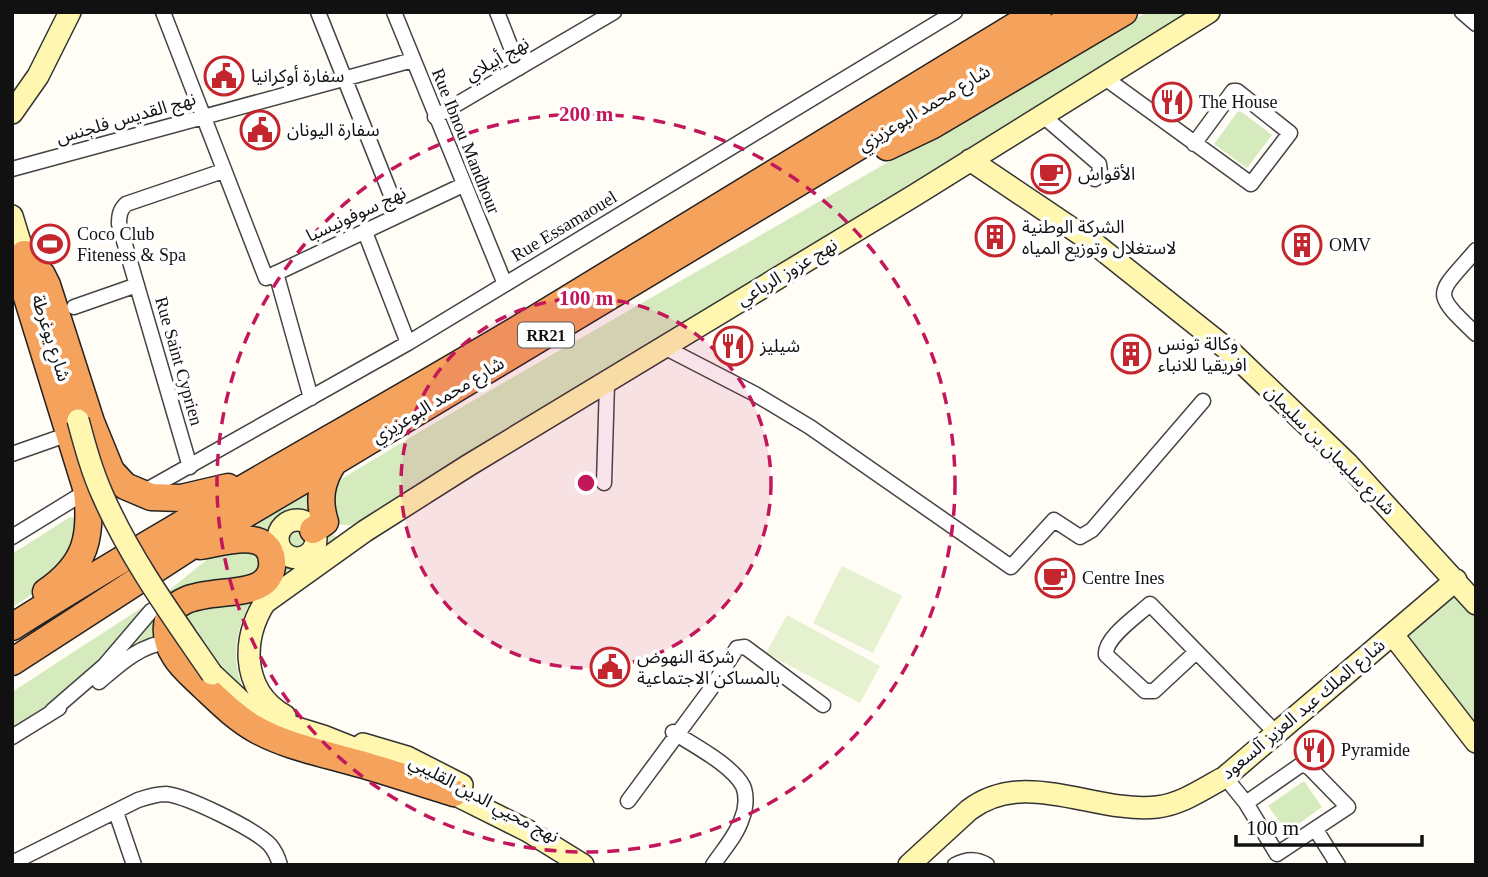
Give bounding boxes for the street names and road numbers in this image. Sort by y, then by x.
street label: نهج أبيلاي [461,32,534,88]
street label: شارع محمد البوعزيزي [854,61,996,159]
street label: Rue Ibnou Mandhour [428,65,504,217]
street label: نهج القديس فلجنس [54,89,199,150]
street label: نهج سوفونيسبا [303,182,410,249]
street label: Rue Essamaouel [508,187,620,265]
street label: نهج عزوز الرباعي [733,234,842,313]
street label: شارع يوغرطة [24,292,74,385]
street label: Rue Saint Cyprien [151,294,207,428]
road number: RR21 [518,322,574,348]
street label: شارع محمد البوعزيزي [368,353,510,451]
street label: شارع سليمان بن سليمان [1258,381,1399,522]
street label: شارع الملك عبد العزيز آلسعود [1217,635,1391,786]
street label: نهج محيي الدين القليبي [404,751,562,850]

